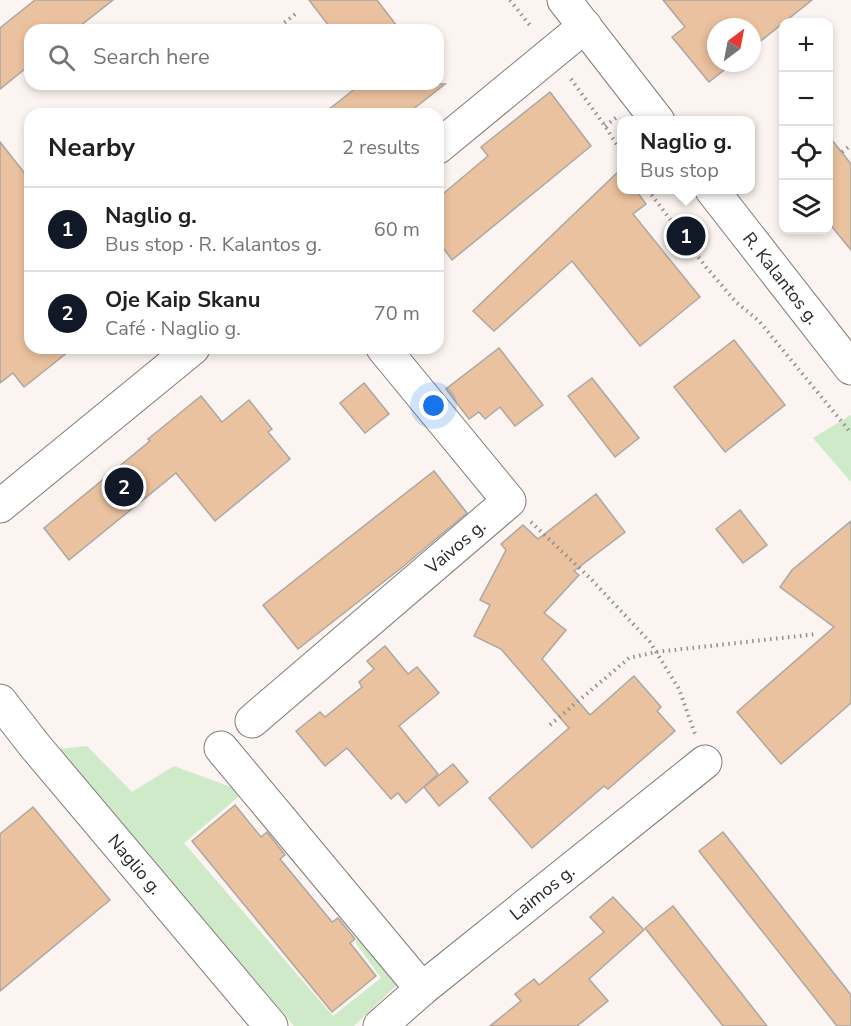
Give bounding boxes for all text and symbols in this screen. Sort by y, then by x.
north arrow [707,18,761,72]
map controls [779,18,833,234]
button: + [779,18,833,72]
search box [24,24,444,90]
icon: search [45,41,78,74]
text: Search here [93,42,210,72]
button: − [779,72,833,126]
popup [617,116,755,194]
button: locate [779,126,833,180]
text: Naglio g. [640,127,732,157]
text: Nearby [48,130,135,165]
text: 2 results [342,134,420,161]
text: Bus stop [640,157,719,184]
button: layers [779,180,833,234]
text: Naglio g. [105,201,197,231]
pin: 1 [666,214,706,258]
text: 1 [62,216,74,243]
text: 60 m [374,216,420,243]
street label: R. Kalantos g. [737,227,825,329]
text: Bus stop · R. Kalantos g. [105,231,322,258]
text: Oje Kaip Skanu [105,285,260,315]
text: 2 [62,300,74,327]
text: 70 m [374,300,420,327]
text: Café · Naglio g. [105,315,241,342]
your location [419,391,448,420]
pin: 2 [104,464,144,510]
street label: Vaivos g. [420,514,491,580]
street label: Naglio g. [102,829,167,900]
street label: Laimos g. [505,859,580,926]

